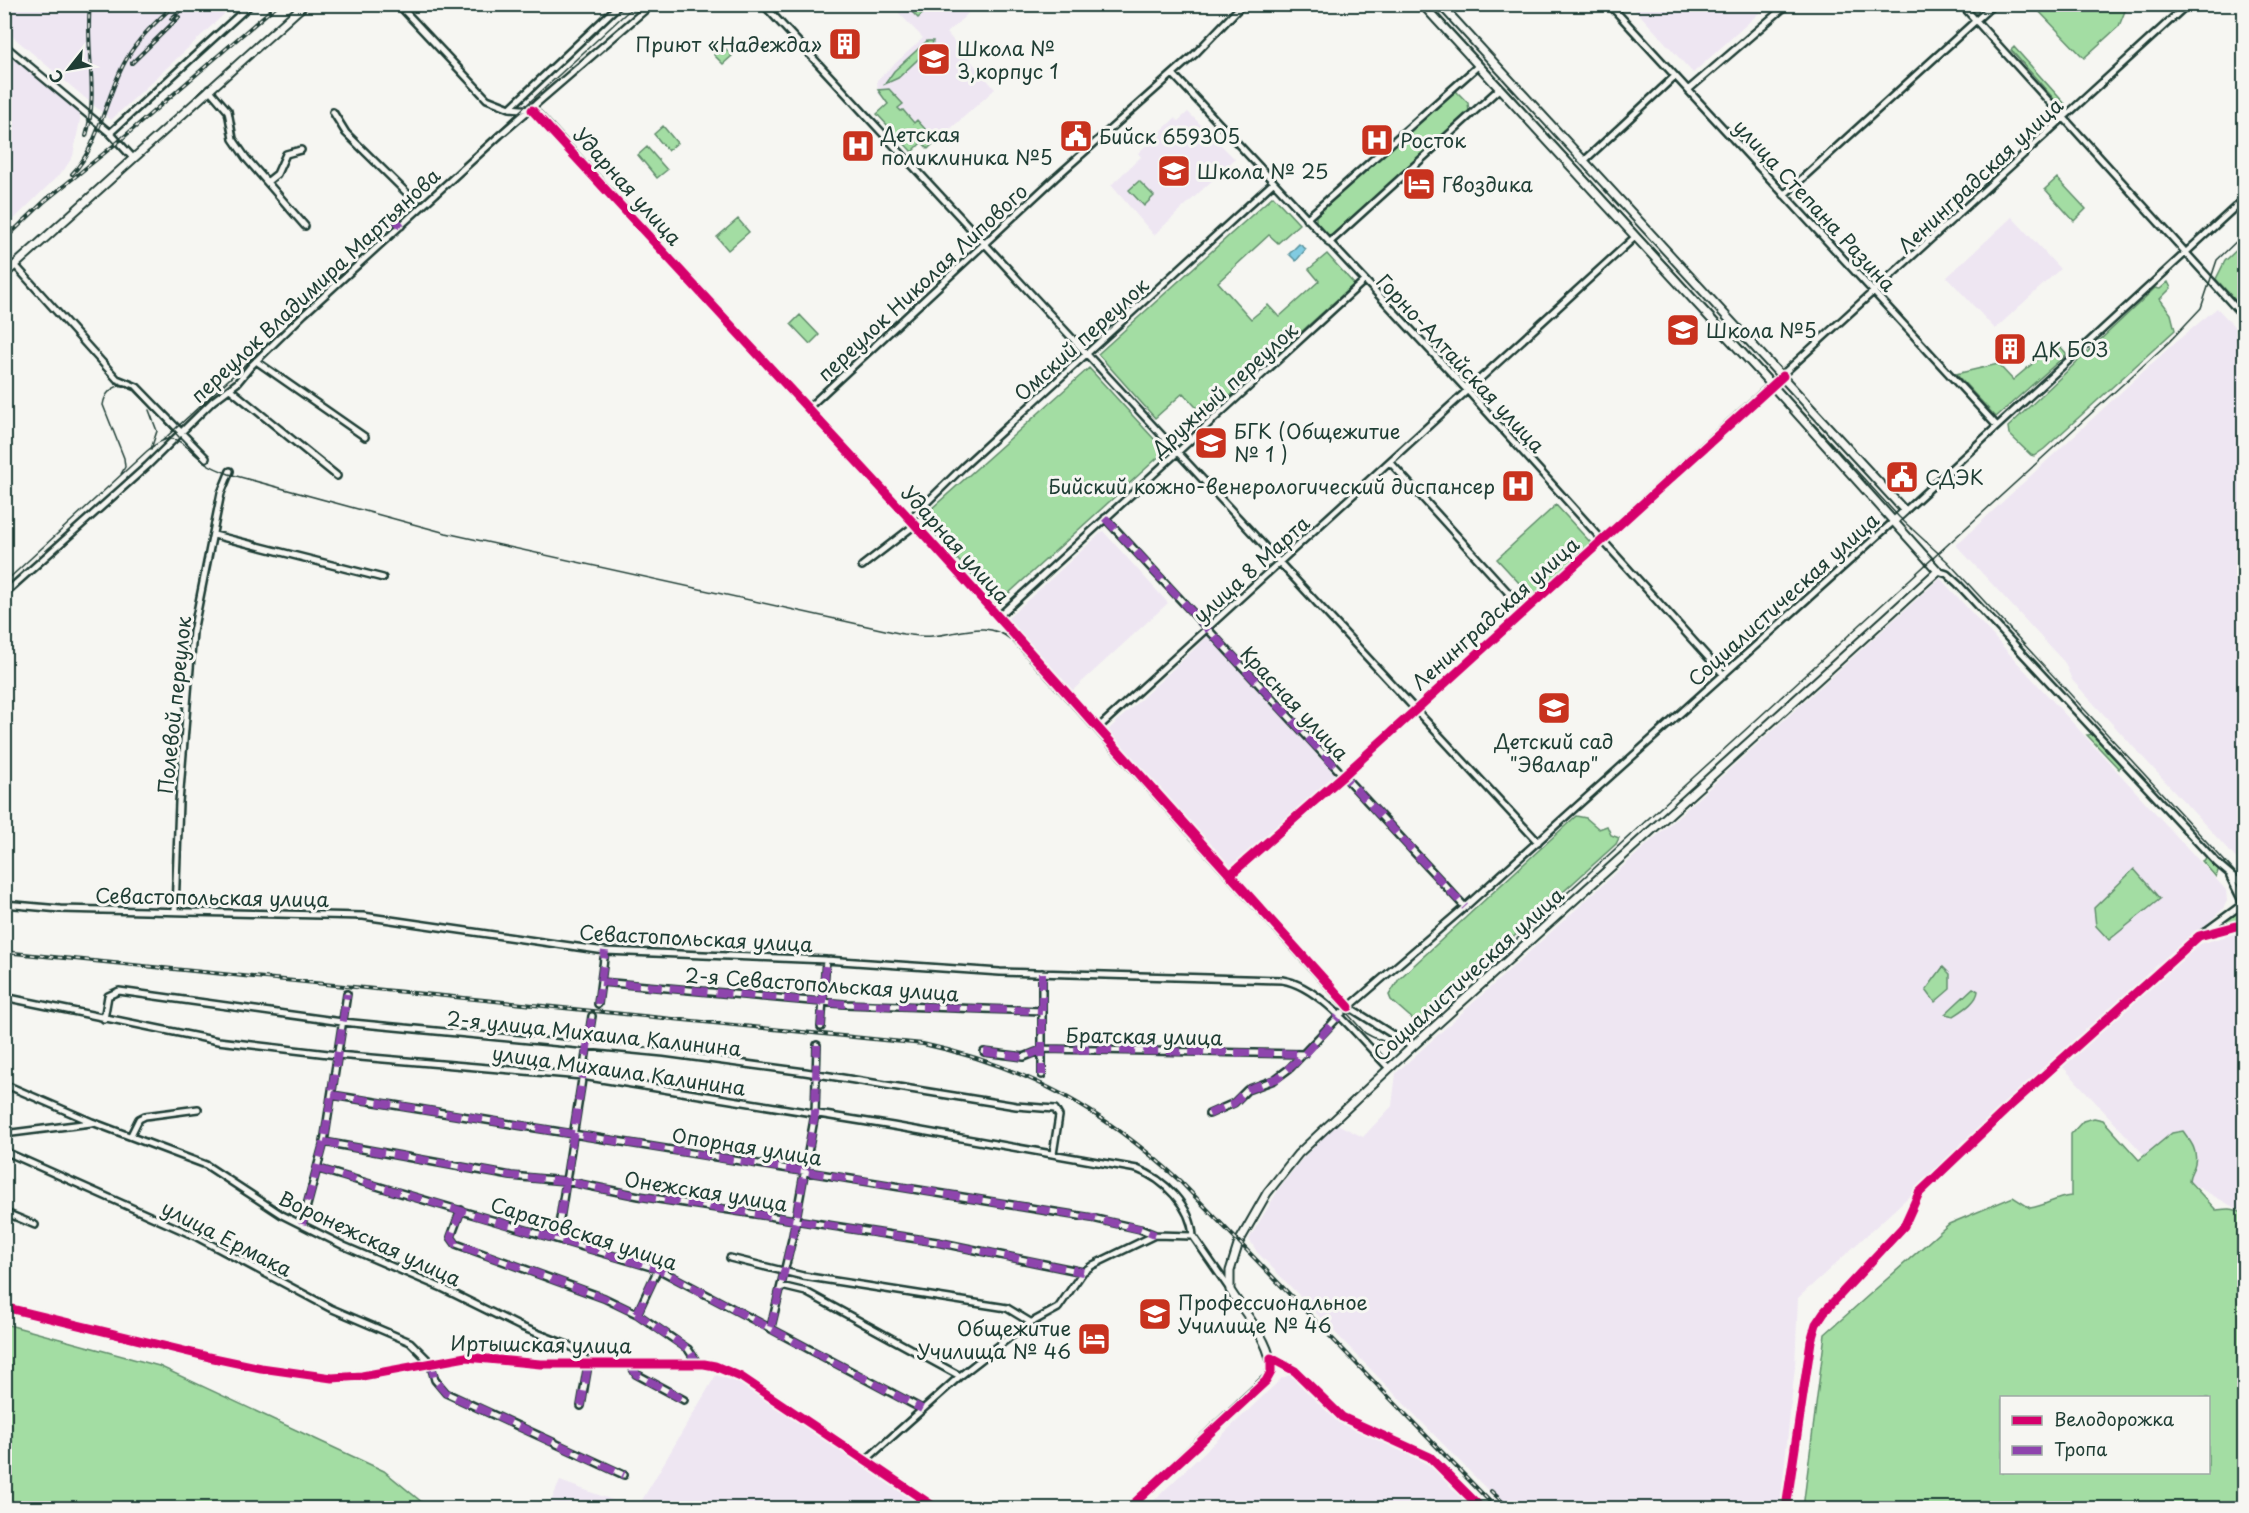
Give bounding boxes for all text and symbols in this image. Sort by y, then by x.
building icon: Приют «Надежда» [827,26,863,62]
place label: Приют «Надежда» [636,29,822,59]
place label: Школа № 3,корпус 1 [957,33,1058,86]
north arrow [39,39,99,99]
school or university icon: Школа № 3,корпус 1 [916,41,952,77]
text: С [42,66,69,89]
street label: Ленинградская улица [1891,90,2070,260]
street label: улица Степана Разина [1727,112,1903,298]
public building icon: Бийск 659305 [1058,118,1094,154]
place label: Детская поликлиника №5 [880,119,1053,172]
street label: Ударная улица [567,120,690,252]
place label: Бийск 659305 [1099,121,1240,151]
hospital icon: Росток [1359,122,1395,158]
place label: Росток [1400,125,1466,155]
hospital icon: Детская поликлиника №5 [840,128,876,164]
school or university icon: Школа № 25 [1156,153,1192,189]
place label: Школа № 25 [1197,156,1329,186]
street label: переулок Владимира Мартьянова [183,160,447,409]
hotel icon: Гвоздика [1401,166,1437,202]
place label: Гвоздика [1442,169,1533,199]
street label: переулок Николая Липового [810,176,1034,388]
street label: Горно-Алтайская улица [1370,267,1552,459]
street label: Омский переулок [1007,270,1155,408]
school or university icon: Школа №5 [1665,312,1701,348]
street label: Дружный переулок [1143,315,1304,464]
place label: Школа №5 [1706,315,1817,345]
building icon: ДК БОЗ [1992,331,2028,367]
place label: ДК БОЗ [2032,334,2109,364]
place label: БГК (Общежитие № 1 ) [1234,416,1400,469]
school or university icon: БГК (Общежитие № 1 ) [1193,425,1229,461]
public building icon: СДЭК [1884,459,1920,495]
place label: СДЭК [1925,462,1984,492]
hospital icon: Бийский кожно-венерологический диспансер [1500,468,1536,504]
place label: Бийский кожно-венерологический диспансер [1048,471,1495,501]
street label: Ударная улица [895,478,1018,610]
street label: Социалистическая улица [1681,505,1886,693]
street label: улица 8 Марта [1186,508,1317,630]
street label: Ленинградская улица [1405,529,1586,697]
street label: Полевой переулок [150,614,198,795]
street label: Красная улица [1234,639,1356,767]
school or university icon: Детский сад "Эвалар" [1536,690,1572,726]
place label: Детский сад "Эвалар" [1493,726,1614,779]
street label: Севастопольская улица [95,880,330,914]
street label: Социалистическая улица [1366,880,1571,1068]
street label: Севастопольская улица [578,917,814,959]
street label: 2-я Севастопольская улица [684,959,960,1009]
street label: 2-я улица Михаила Калинина [445,1003,743,1063]
street label: Братская улица [1065,1020,1223,1052]
street label: улица Михаила Калинина [490,1037,748,1103]
street label: Опорная улица [670,1119,825,1173]
street label: Онежская улица [622,1163,790,1219]
street label: Воронежская улица [274,1183,466,1294]
street label: Саратовская улица [487,1189,682,1277]
street label: улица Ермака [157,1192,298,1284]
place label: Профессиональное Училище № 46 [1178,1287,1368,1340]
school or university icon: Профессиональное Училище № 46 [1137,1296,1173,1332]
place label: Общежитие Училища № 46 [917,1313,1071,1366]
hotel icon: Общежитие Училища № 46 [1076,1321,1112,1357]
street label: Иртышская улица [450,1327,632,1361]
legend [2000,1396,2210,1474]
text: Велодорожка [2054,1405,2175,1432]
text: Тропа [2054,1435,2107,1462]

